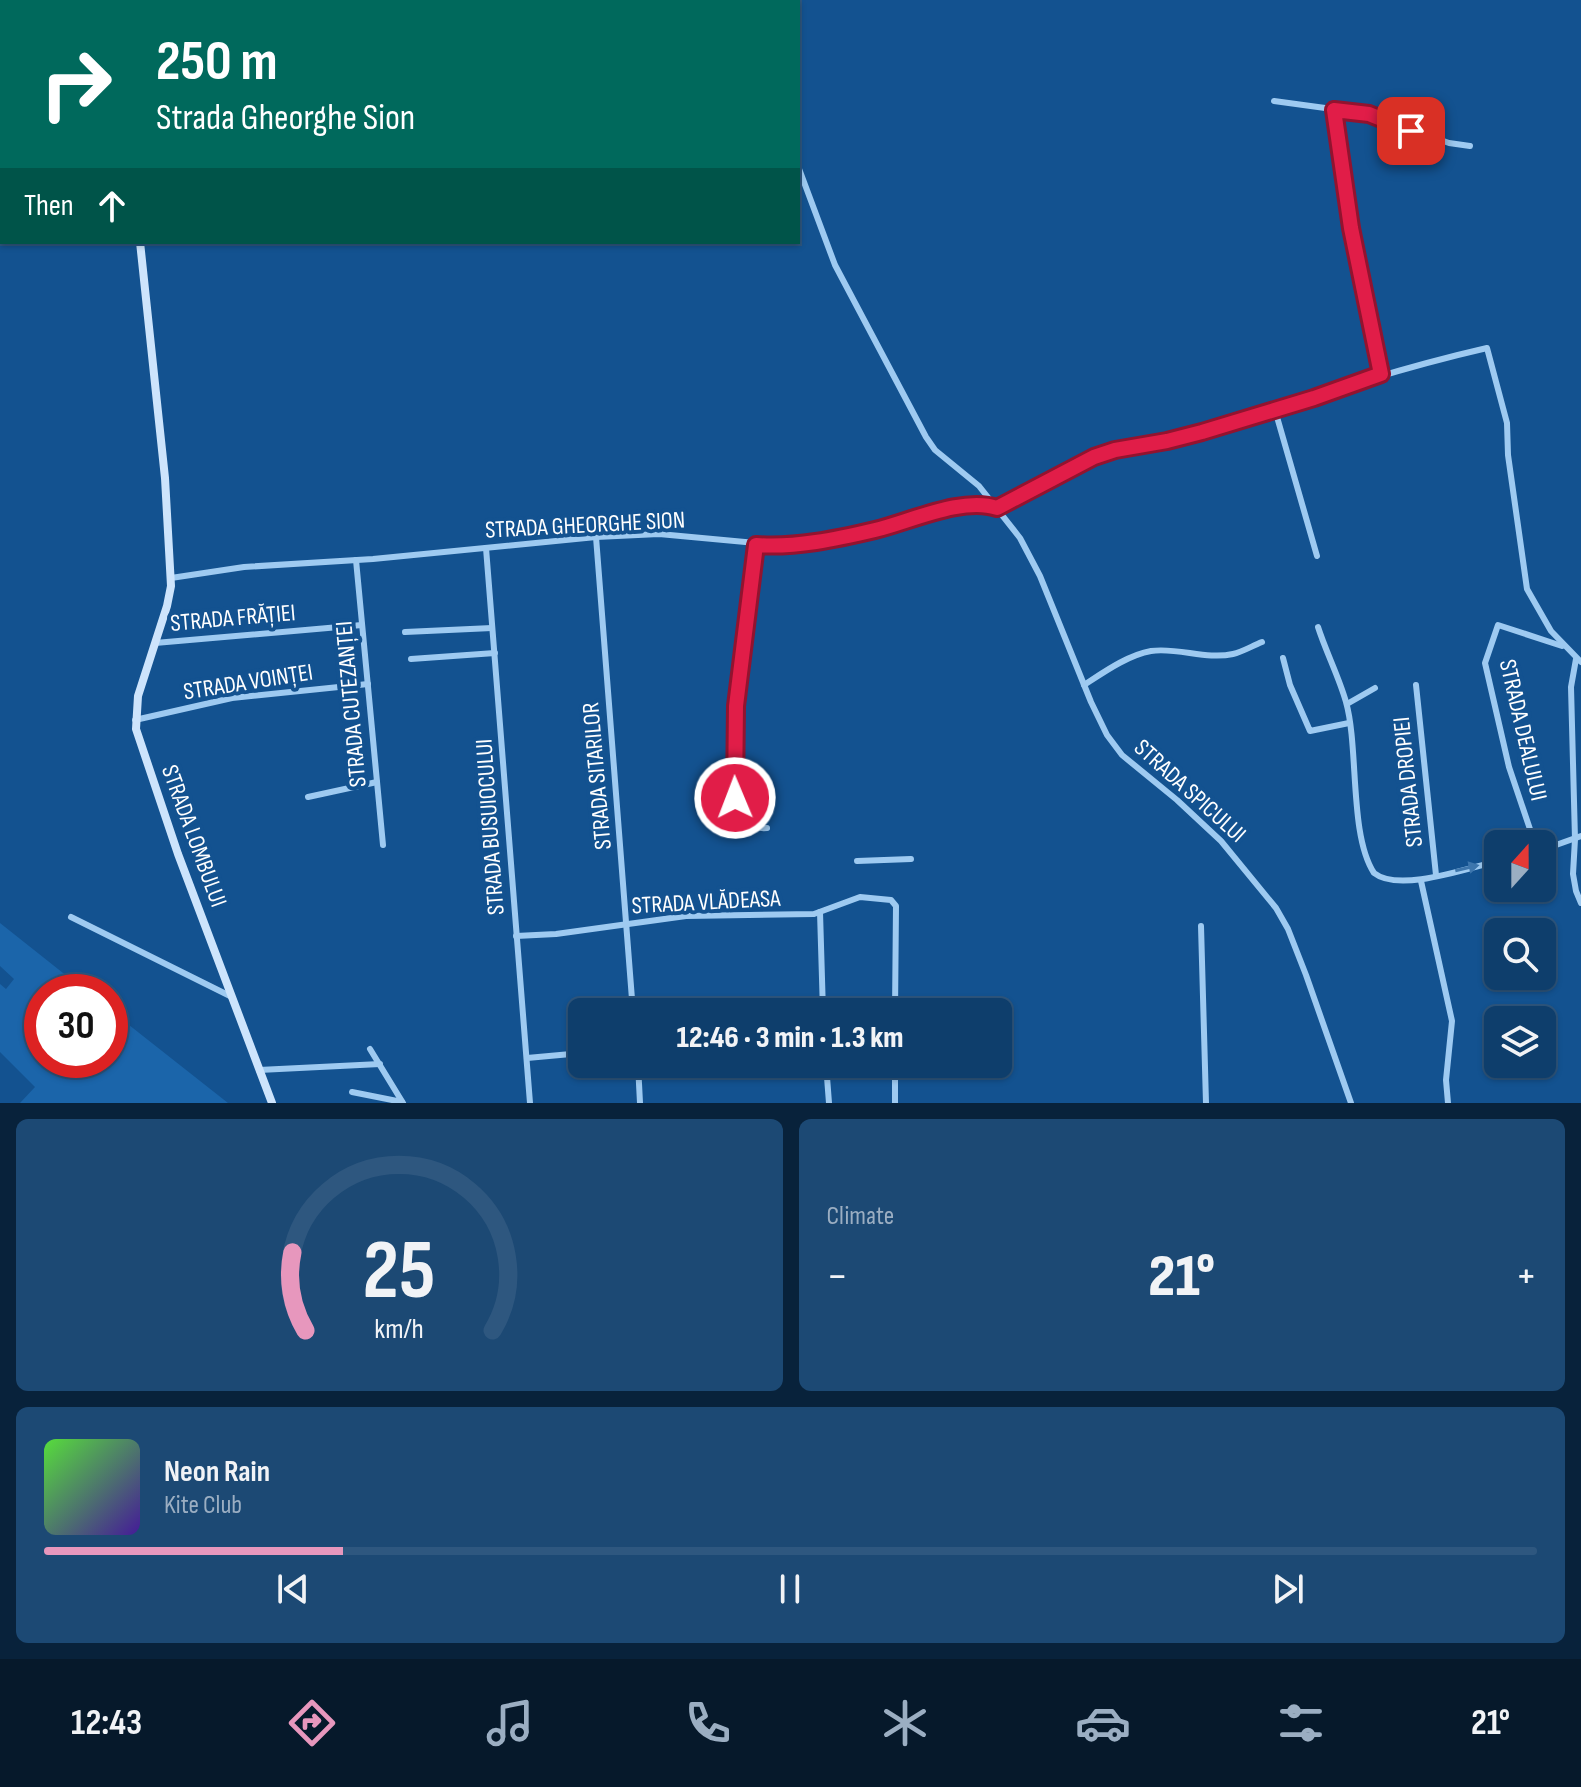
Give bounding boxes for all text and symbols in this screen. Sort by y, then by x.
text: 250 m [156,29,278,96]
icon: right [24,32,128,136]
text: Strada Gheorghe Sion [156,97,415,140]
pin [1377,97,1445,165]
icon: arrive [1389,109,1433,153]
icon: ahead [90,184,134,228]
text: Then [24,188,74,224]
street label: STRADA GHEORGHE SION [484,505,686,545]
street label: STRADA FRĂȚIEI [169,598,297,638]
street label: STRADA CUTEZANȚEI [329,620,373,788]
street label: STRADA VOINȚEI [181,657,315,707]
street label: STRADA DEALULUI [1493,657,1553,803]
street label: STRADA SITARILOR [576,701,618,851]
street label: STRADA DROPIEI [1387,715,1429,849]
street label: STRADA SPICULUI [1128,733,1252,849]
street label: STRADA BUSUIOCULUI [469,738,511,916]
position arrow [693,756,777,840]
street label: STRADA LOMBULUI [155,761,233,911]
north arrow [1484,830,1556,902]
map controls [1484,830,1556,1078]
one-way arrow [1455,861,1480,874]
street label: STRADA VLĂDEASA [631,884,782,920]
button: search [1484,918,1556,990]
speed limit sign: 30 [24,974,128,1078]
button: layers [1484,1006,1556,1078]
text: 12:46 · 3 min · 1.3 km [676,1020,904,1056]
text: Climate [827,1201,894,1232]
text: 25 [363,1222,436,1322]
text: 21° [1148,1241,1215,1313]
text: − [827,1250,848,1303]
text: + [1515,1250,1537,1303]
text: km/h [375,1312,424,1347]
text: Neon Rain [164,1454,270,1490]
text: Kite Club [164,1490,242,1521]
icon: previous [271,1567,315,1611]
icon: pause [768,1567,812,1611]
icon: next [1266,1567,1310,1611]
icon: directions [284,1695,340,1751]
icon: music [482,1695,538,1751]
icon: phone [680,1695,736,1751]
icon: climate [877,1695,933,1751]
icon: car [1075,1695,1131,1751]
icon: filters [1273,1695,1329,1751]
text: 12:43 [71,1702,142,1745]
text: 21° [1471,1702,1510,1745]

